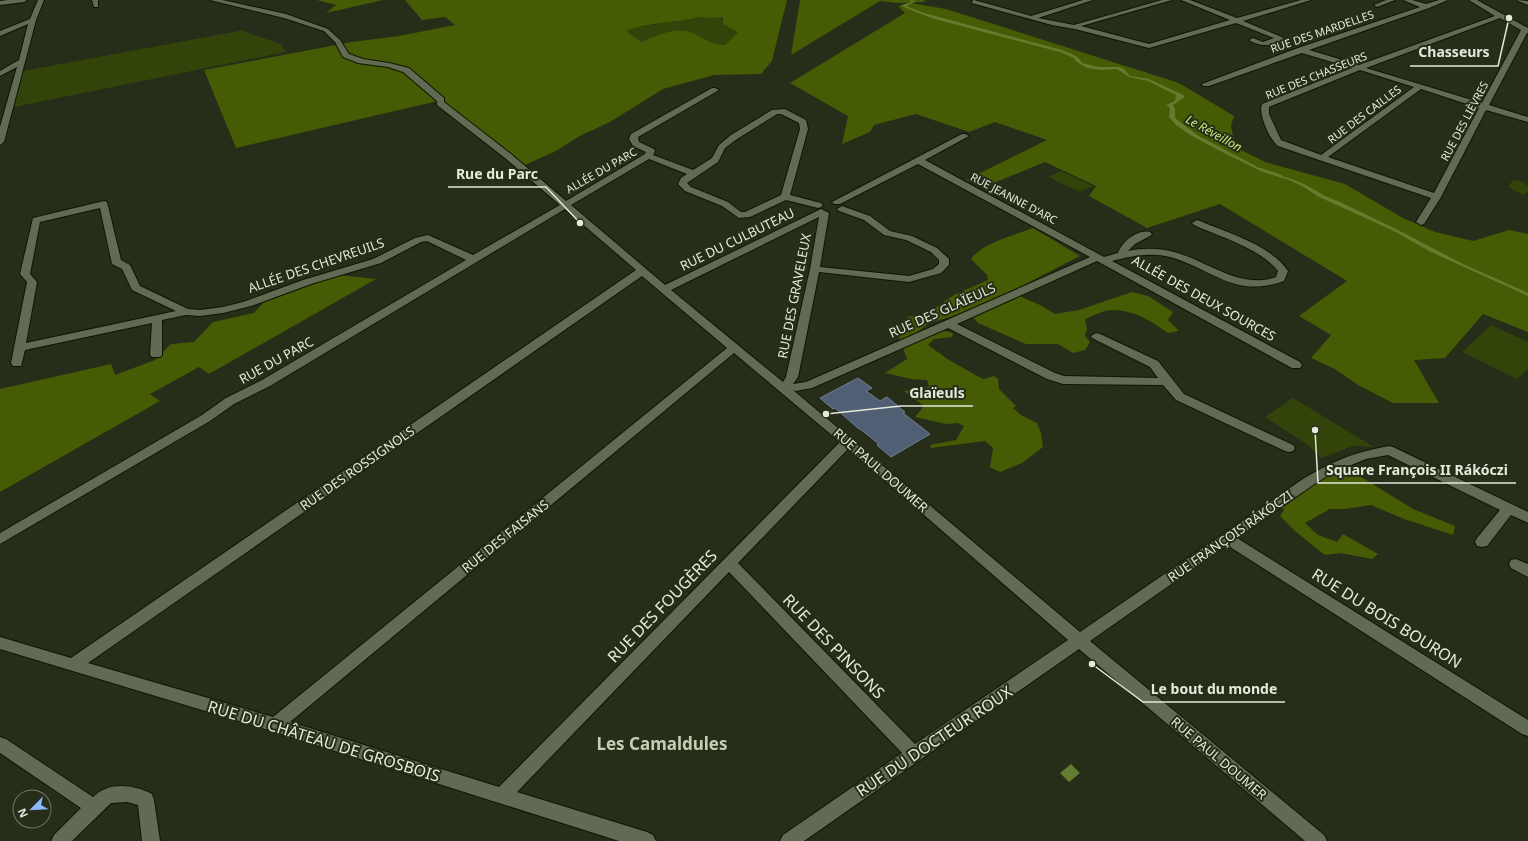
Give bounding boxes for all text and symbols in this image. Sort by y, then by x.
street label: RUE DES MARDELLES [1268,6,1376,56]
callout: Chasseurs [1410,40,1498,66]
text: Chasseurs [1418,42,1490,61]
street label: RUE DES CHASSEURS [1263,48,1369,102]
street label: RUE DES LIÈVRES [1437,79,1491,163]
street label: RUE DES CAILLES [1324,81,1404,147]
water label: Le Réveillon [1183,111,1245,155]
street label: ALLÉE DU PARC [563,144,639,196]
callout: Rue du Parc [448,161,546,187]
text: Rue du Parc [456,164,538,183]
street label: RUE JEANNE D'ARC [968,169,1060,227]
street label: RUE DU CULBUTEAU [677,203,797,275]
street label: RUE DES GRAVELEUX [773,232,815,360]
street label: ALLÉE DES CHEVREUILS [245,233,387,297]
street label: ALLÉE DES DEUX SOURCES [1129,251,1279,345]
street label: RUE DES GLAÏEULS [886,278,998,342]
street label: RUE DU PARC [236,332,316,388]
callout: Glaïeuls [901,380,973,406]
text: Glaïeuls [909,383,965,402]
street label: RUE DES ROSSIGNOLS [296,422,418,514]
street label: RUE PAUL DOUMER [830,424,932,516]
callout: Square François II Rákóczi [1318,457,1516,483]
text: Square François II Rákóczi [1326,460,1508,479]
street label: RUE FRANÇOIS RÁKÓCZI [1164,486,1296,586]
street label: RUE DES FAISANS [458,495,552,577]
street label: RUE DES FOUGÈRES [602,545,722,667]
street label: RUE DU BOIS BOURON [1308,563,1466,673]
street label: RUE DES PINSONS [778,589,890,703]
callout: Le bout du monde [1143,676,1285,702]
text: Le bout du monde [1151,679,1277,698]
street label: RUE DU DOCTEUR ROUX [852,680,1017,801]
street label: RUE DU CHÂTEAU DE GROSBOIS [205,695,443,787]
street label: RUE PAUL DOUMER [1167,713,1271,803]
district label: Les Camaldules [596,732,728,755]
north arrow [12,789,52,829]
text: N [14,806,31,820]

